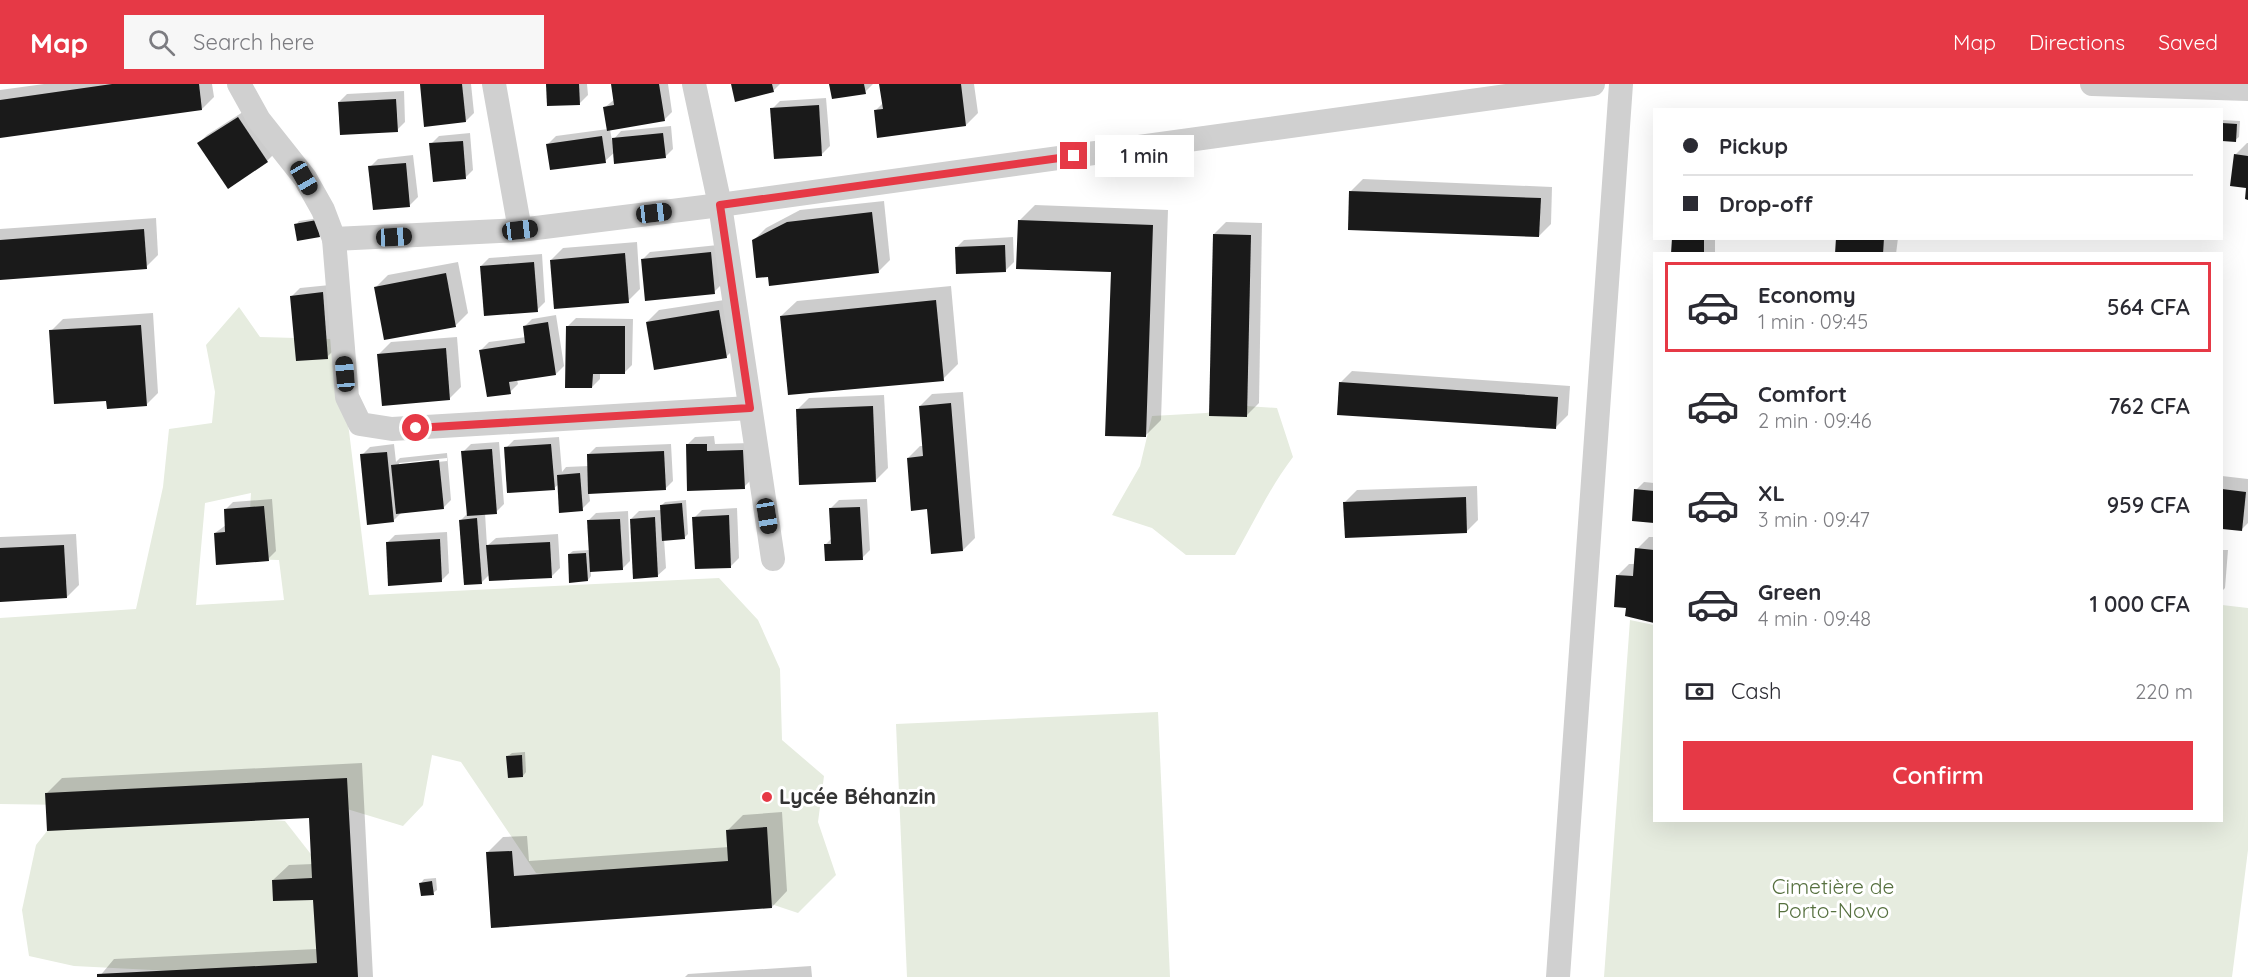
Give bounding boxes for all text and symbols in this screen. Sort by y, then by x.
search box [124,15,544,69]
text: Map [30,25,88,60]
icon: search [145,26,178,59]
text: Search here [193,28,315,56]
text: Map [1953,29,1996,55]
text: Directions [2029,29,2125,55]
text: Saved [2158,29,2218,55]
text: Pickup [1719,132,1788,160]
callout: 1 min [1095,135,1194,177]
route end [1060,142,1087,169]
text: 1 min [1121,143,1168,168]
car [287,158,321,198]
text: Drop-off [1719,190,1813,218]
car [635,202,673,224]
car [501,219,539,241]
car [376,227,412,247]
icon: car [1686,280,1740,334]
text: Economy [1758,281,1856,309]
text: 564 CFA [2107,293,2190,321]
text: 1 min · 09:45 [1758,309,1868,334]
car [334,355,356,393]
icon: car [1686,379,1740,433]
text: Comfort [1758,380,1847,408]
text: 762 CFA [2108,392,2190,420]
text: 2 min · 09:46 [1758,408,1872,433]
route start [402,414,429,441]
icon: car [1686,478,1740,532]
text: XL [1758,479,1785,507]
text: 959 CFA [2107,491,2190,519]
car [755,497,779,535]
text: 3 min · 09:47 [1758,507,1870,532]
icon: car [1686,577,1740,631]
text: Green [1758,578,1821,606]
text: 1 000 CFA [2089,590,2190,618]
text: 4 min · 09:48 [1758,606,1871,631]
icon: cash [1683,675,1716,708]
text: Cash [1731,677,1782,705]
text: 220 m [2135,679,2193,704]
button: Confirm [1683,741,2193,810]
place label: Lycée Béhanzin [779,783,936,809]
marker: Lycée Béhanzin [760,790,774,804]
park label: Cimetière de Porto-Novo [1772,873,1894,923]

